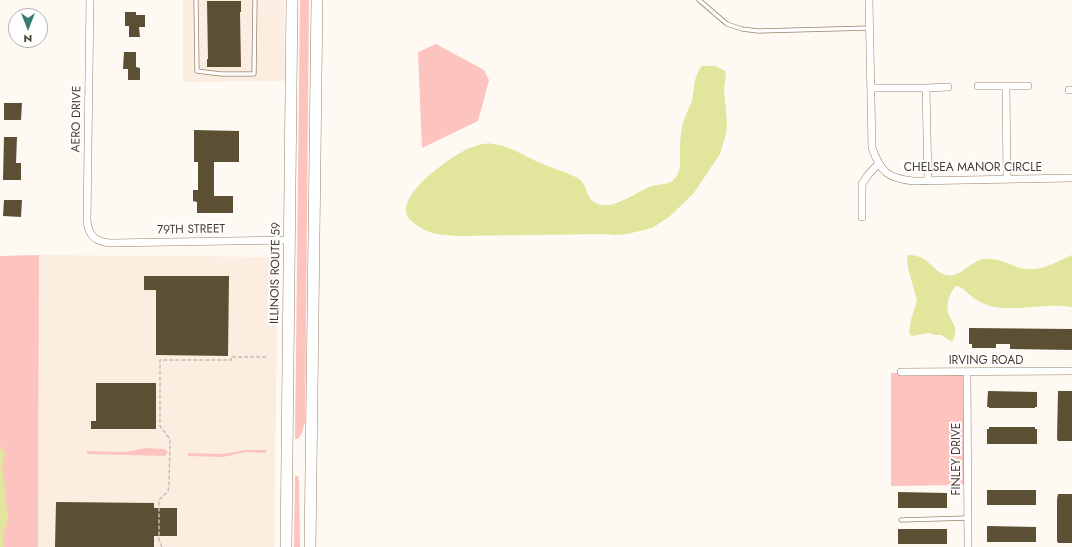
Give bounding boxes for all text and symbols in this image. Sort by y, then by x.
north arrow [8,8,48,48]
text: N [24,31,32,47]
street label: AERO DRIVE [69,86,85,152]
street label: CHELSEA MANOR CIRCLE [904,161,1042,175]
street label: 79TH STREET [157,222,225,238]
street label: ILLINOIS ROUTE 59 [268,222,284,324]
street label: IRVING ROAD [949,354,1023,368]
street label: FINLEY DRIVE [950,423,964,495]

